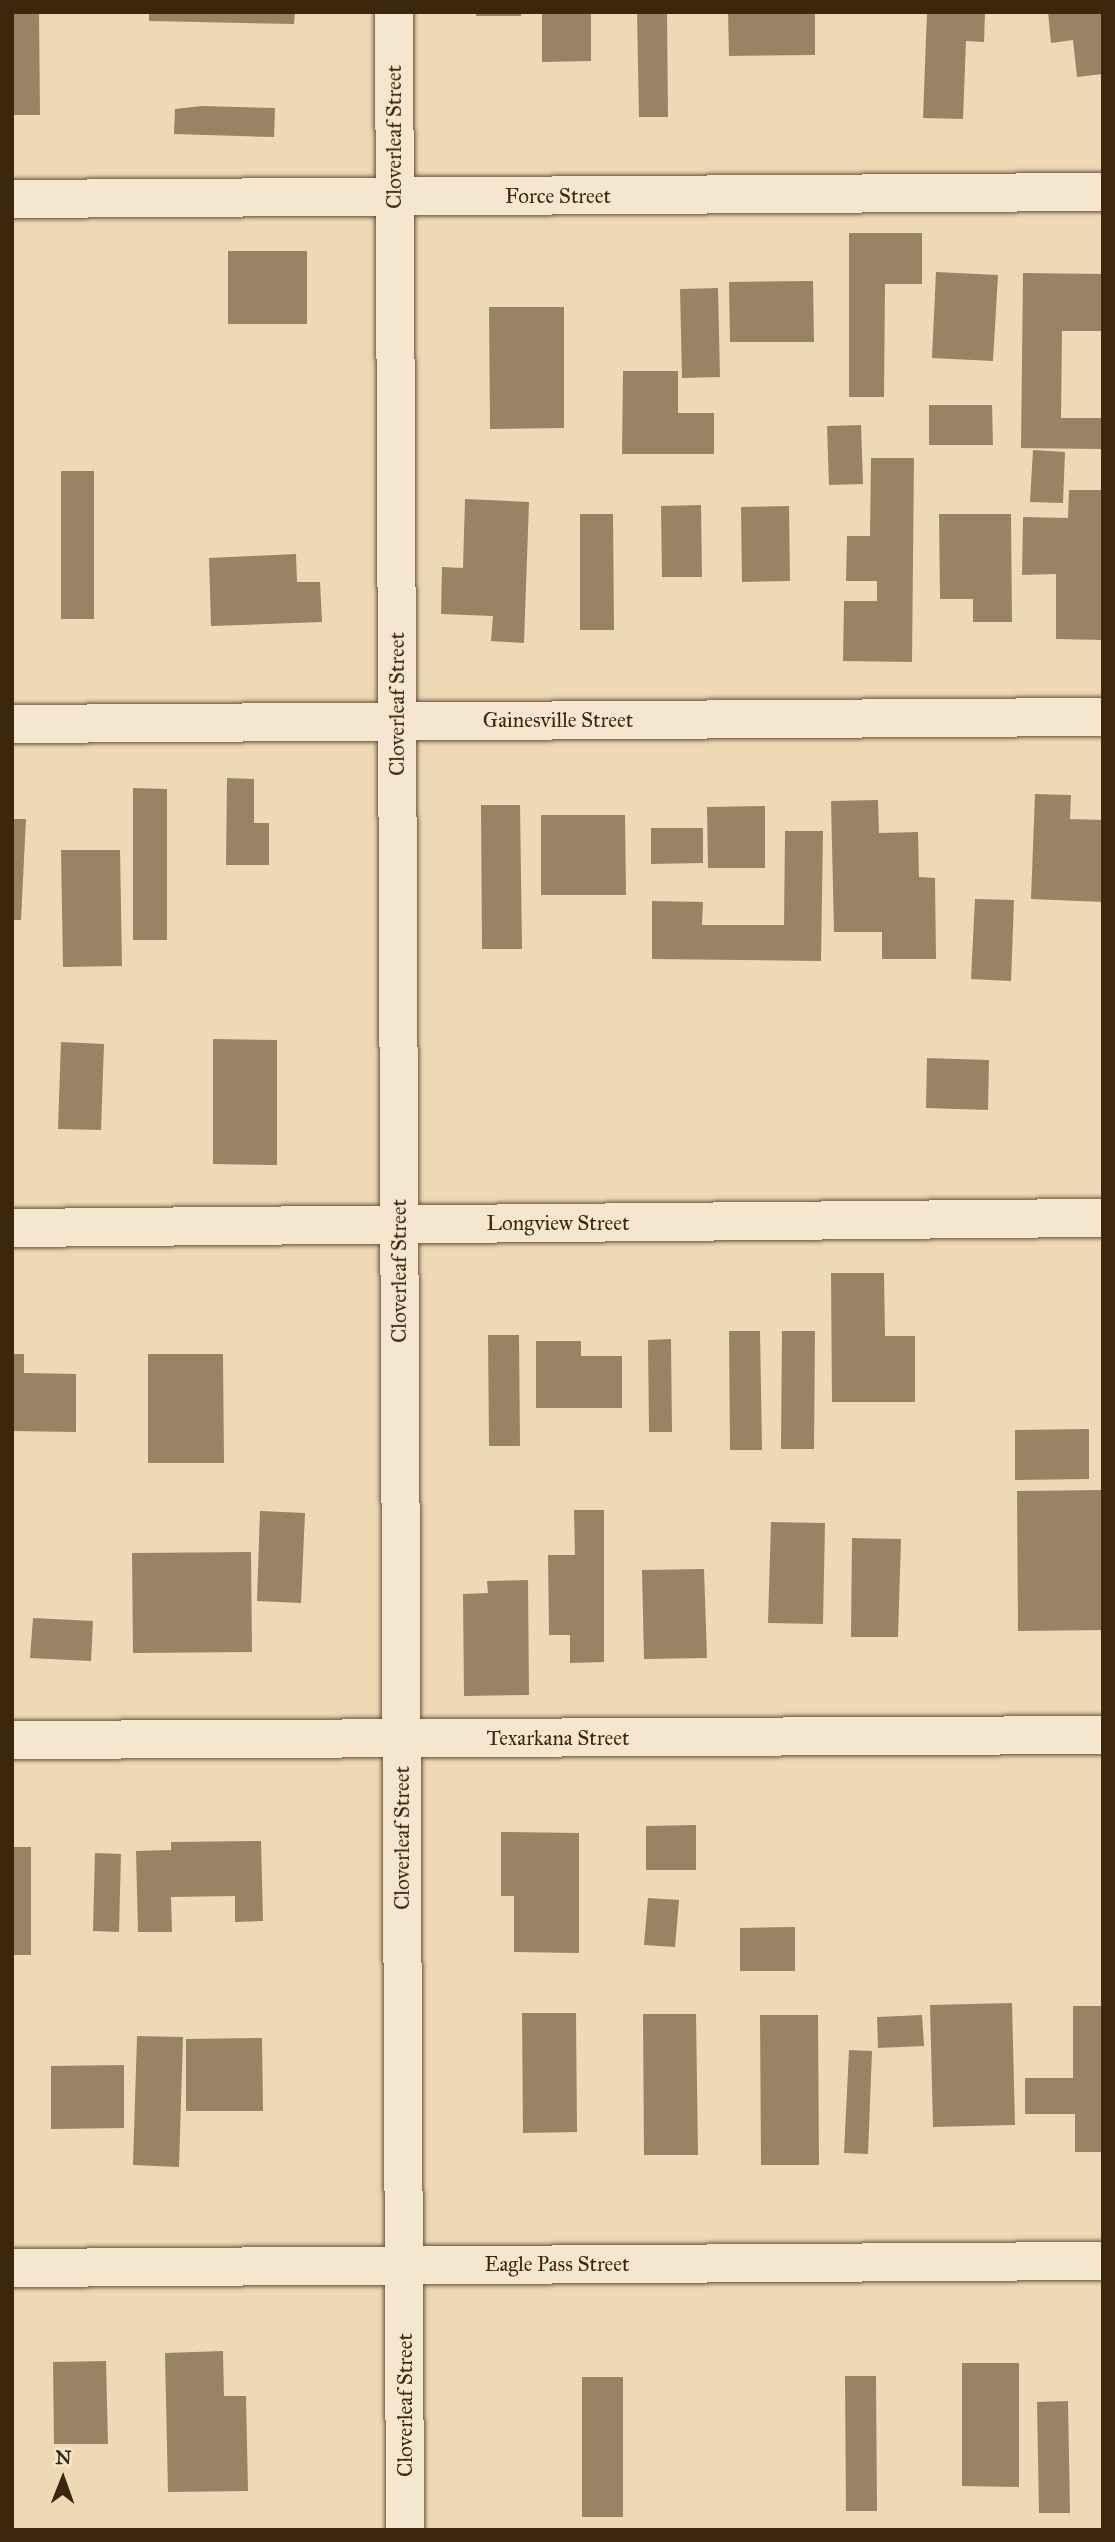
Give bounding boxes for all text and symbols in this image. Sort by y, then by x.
street label: Cloverleaf Street [381,65,407,209]
street label: Force Street [505,183,611,209]
street label: Cloverleaf Street [384,632,410,776]
street label: Gainesville Street [483,707,633,733]
street label: Cloverleaf Street [386,1199,412,1343]
street label: Longview Street [487,1210,629,1236]
street label: Texarkana Street [487,1725,629,1751]
street label: Cloverleaf Street [389,1766,415,1910]
street label: Eagle Pass Street [484,2251,630,2277]
street label: Cloverleaf Street [392,2333,418,2477]
north arrow [28,2444,98,2514]
text: N [55,2446,72,2469]

